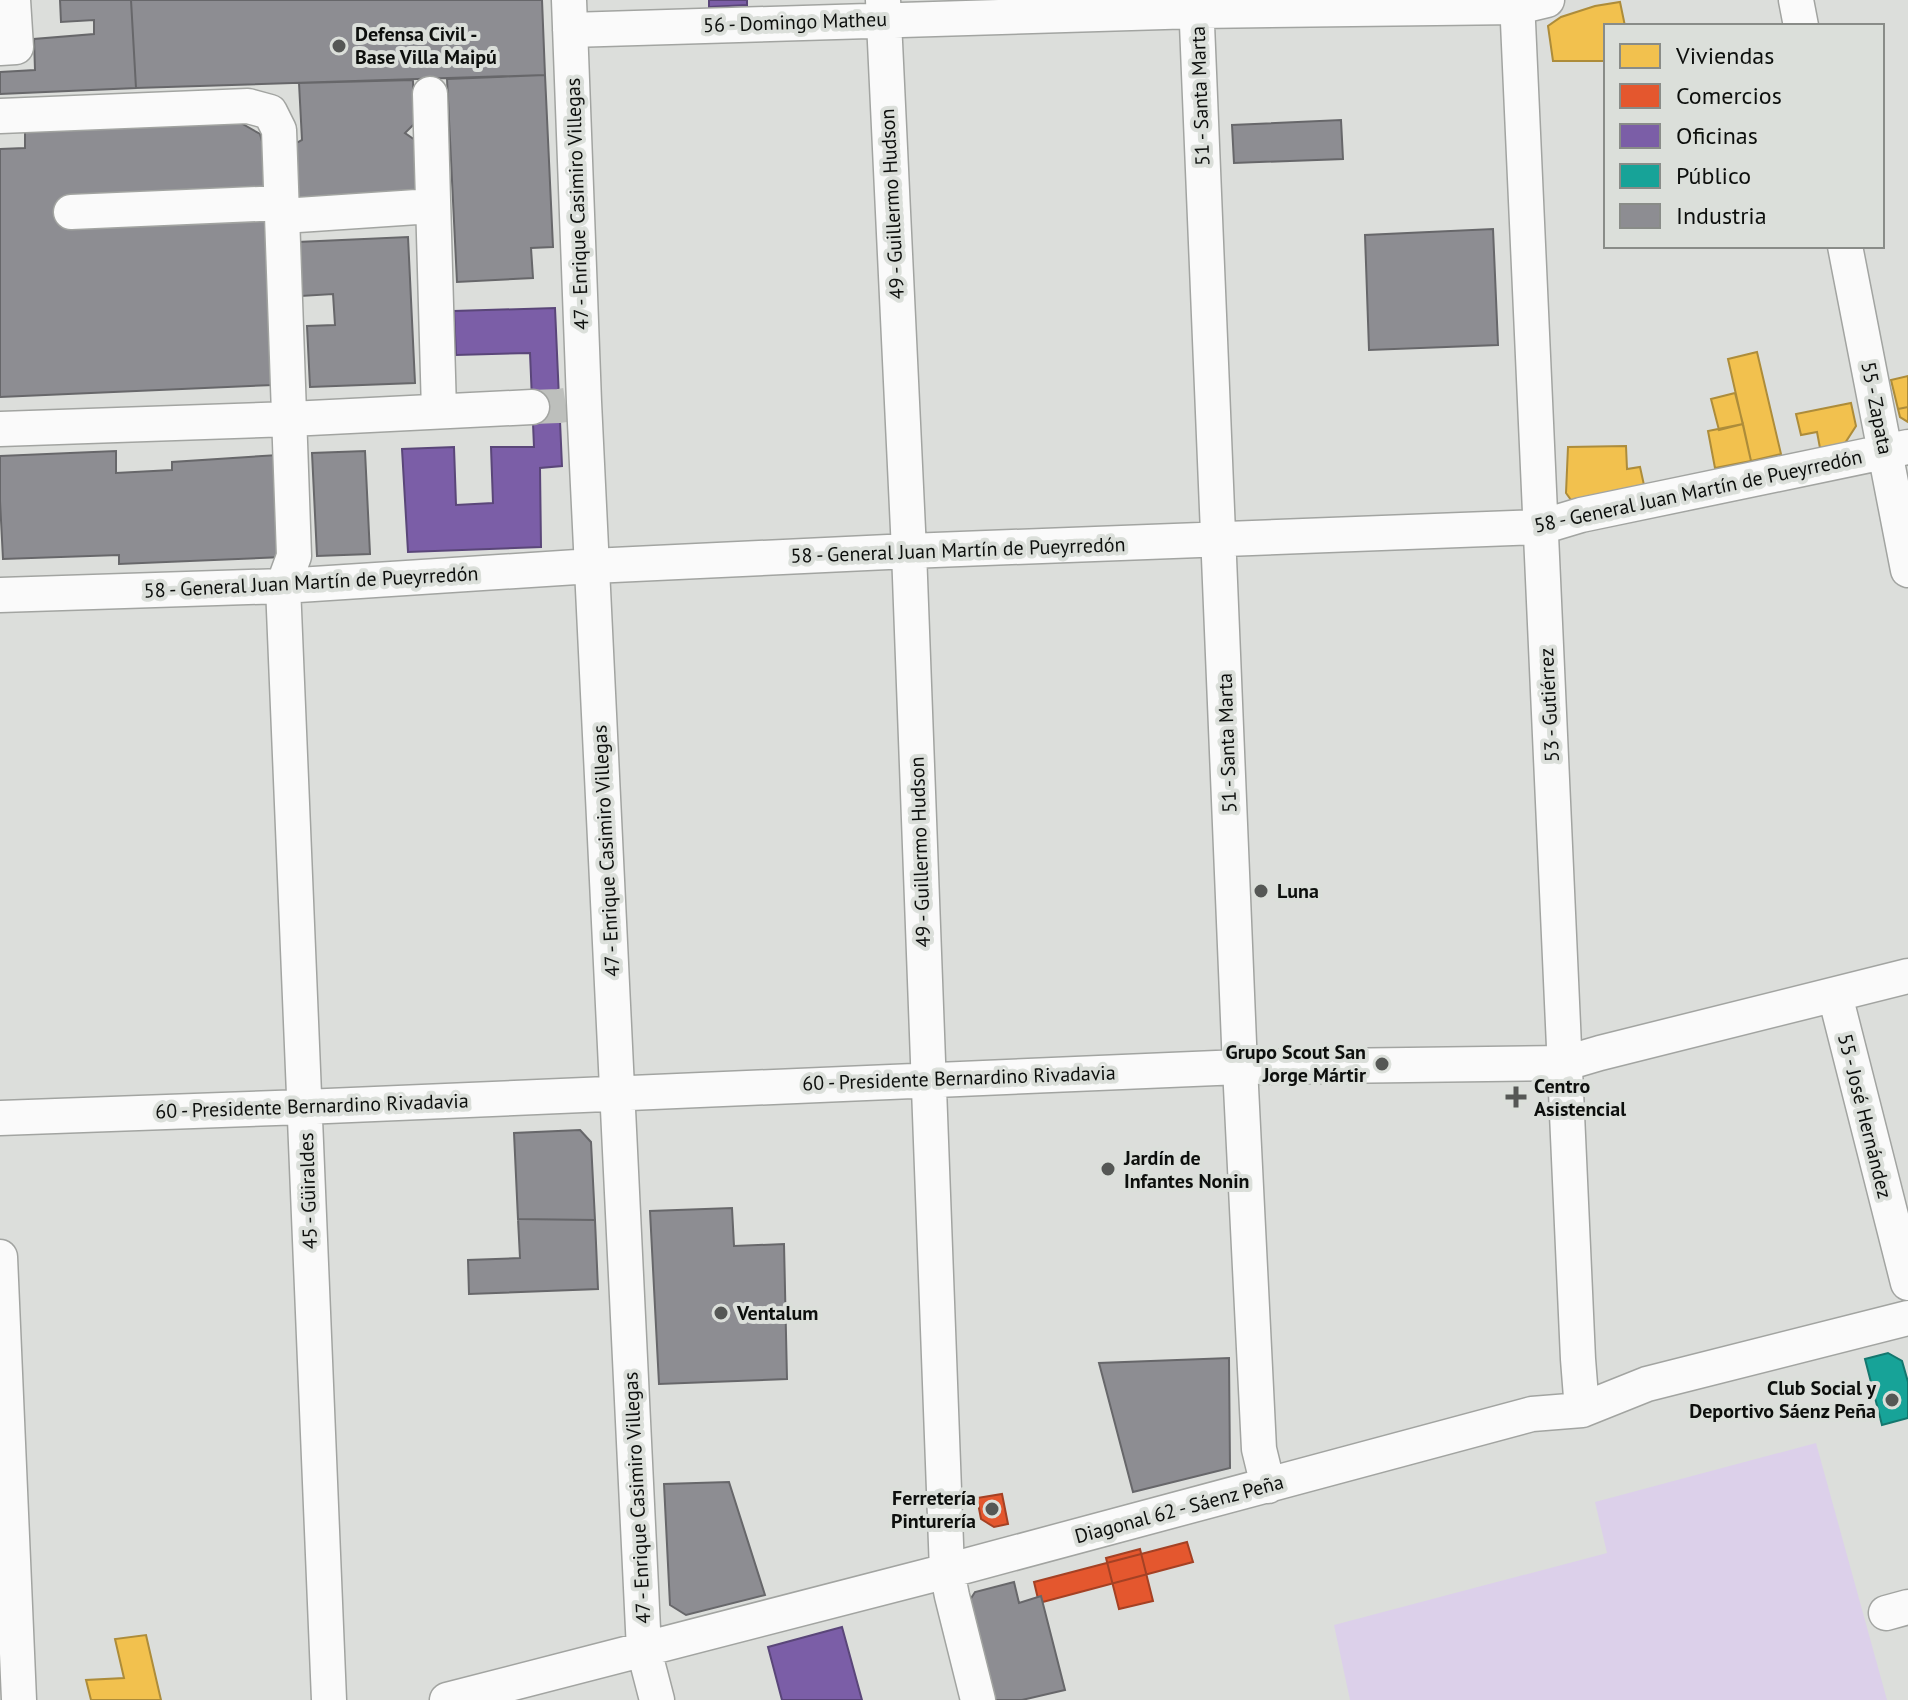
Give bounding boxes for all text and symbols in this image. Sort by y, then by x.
street label: 56 - Domingo Matheu [703,6,887,38]
place label: Defensa Civil - Base Villa Maipú [355,21,497,70]
legend [1604,24,1884,248]
street label: 51 - Santa Marta [1185,26,1215,166]
marker: Defensa Civil - Base Villa Maipú [330,37,348,55]
text: Viviendas [1675,40,1774,71]
street label: 47 - Enrique Casimiro Villegas [560,77,594,331]
text: Comercios [1676,80,1782,111]
street label: 49 - Guillermo Hudson [874,108,910,300]
text: Oficinas [1676,120,1758,151]
text: Público [1676,160,1751,191]
text: Industria [1676,200,1767,231]
street label: 55 - Zapata [1855,359,1899,457]
street label: 58 - General Juan Martín de Pueyrredón [1531,443,1865,539]
street label: 58 - General Juan Martín de Pueyrredón [790,531,1126,569]
street label: 58 - General Juan Martín de Pueyrredón [143,560,479,604]
street label: 53 - Gutiérrez [1533,647,1565,763]
street label: 51 - Santa Marta [1212,673,1242,813]
street label: 47 - Enrique Casimiro Villegas [586,724,626,978]
street label: 49 - Guillermo Hudson [904,756,936,948]
place label: Luna [1277,878,1319,904]
marker: Luna [1252,882,1270,900]
street label: 55 - José Hernández [1832,1031,1898,1201]
place label: Grupo Scout San Jorge Mártir [1226,1039,1366,1088]
marker: Grupo Scout San Jorge Mártir [1373,1055,1391,1073]
street label: 60 - Presidente Bernardino Rivadavia [802,1060,1116,1096]
place label: Centro Asistencial [1534,1073,1626,1122]
marker: Centro Asistencial [1505,1086,1527,1108]
street label: 60 - Presidente Bernardino Rivadavia [155,1088,469,1124]
street label: 45 - Güiraldes [293,1132,323,1250]
place label: Jardín de Infantes Nonin [1123,1145,1249,1194]
marker: Jardín de Infantes Nonin [1099,1160,1117,1178]
place label: Ventalum [736,1300,818,1326]
marker: Ventalum [712,1304,730,1322]
street label: 47 - Enrique Casimiro Villegas [617,1371,657,1625]
place label: Club Social y Deportivo Sáenz Peña [1689,1375,1876,1424]
marker: Club Social y Deportivo Sáenz Peña [1883,1391,1901,1409]
street label: Diagonal 62 - Sáenz Peña [1072,1469,1286,1549]
place label: Ferretería Pinturería [891,1485,976,1534]
marker: Ferretería Pinturería [983,1500,1001,1518]

